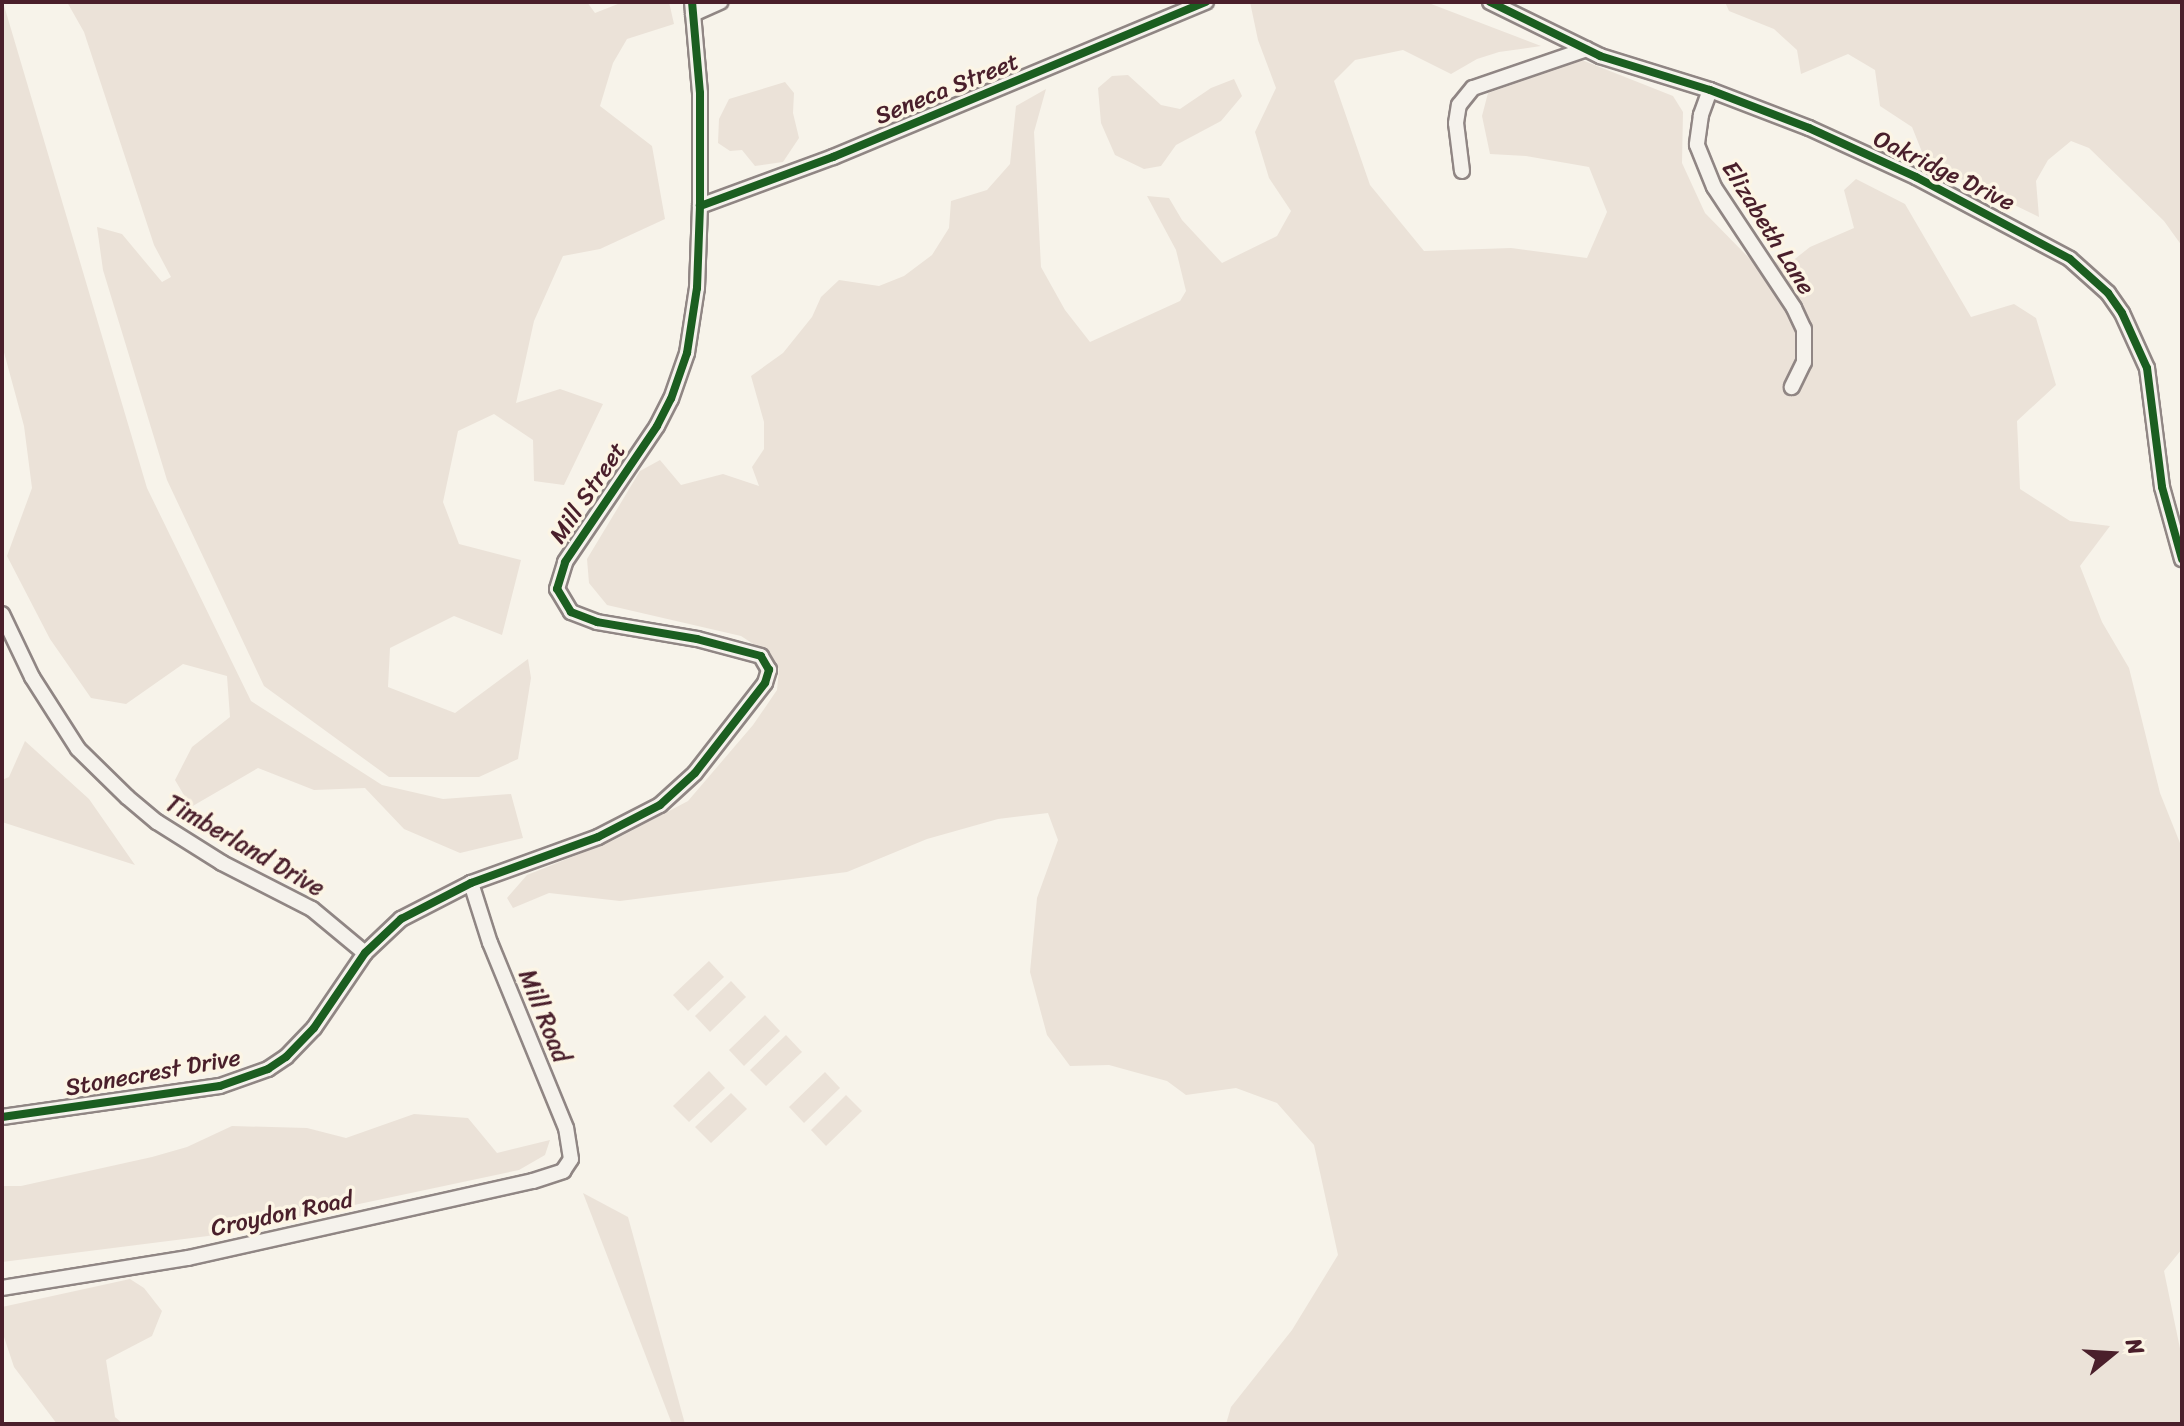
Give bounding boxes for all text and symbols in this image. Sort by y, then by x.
street label: Seneca Street [871,47,1023,131]
street label: Oakridge Drive [1869,124,2019,218]
street label: Elizabeth Lane [1715,156,1821,300]
street label: Mill Street [544,437,632,549]
street label: Timberland Drive [161,789,329,903]
street label: Mill Road [512,965,576,1067]
street label: Stonecrest Drive [63,1043,243,1103]
street label: Croydon Road [208,1185,356,1243]
north arrow [2072,1314,2152,1394]
text: N [2114,1333,2156,1360]

